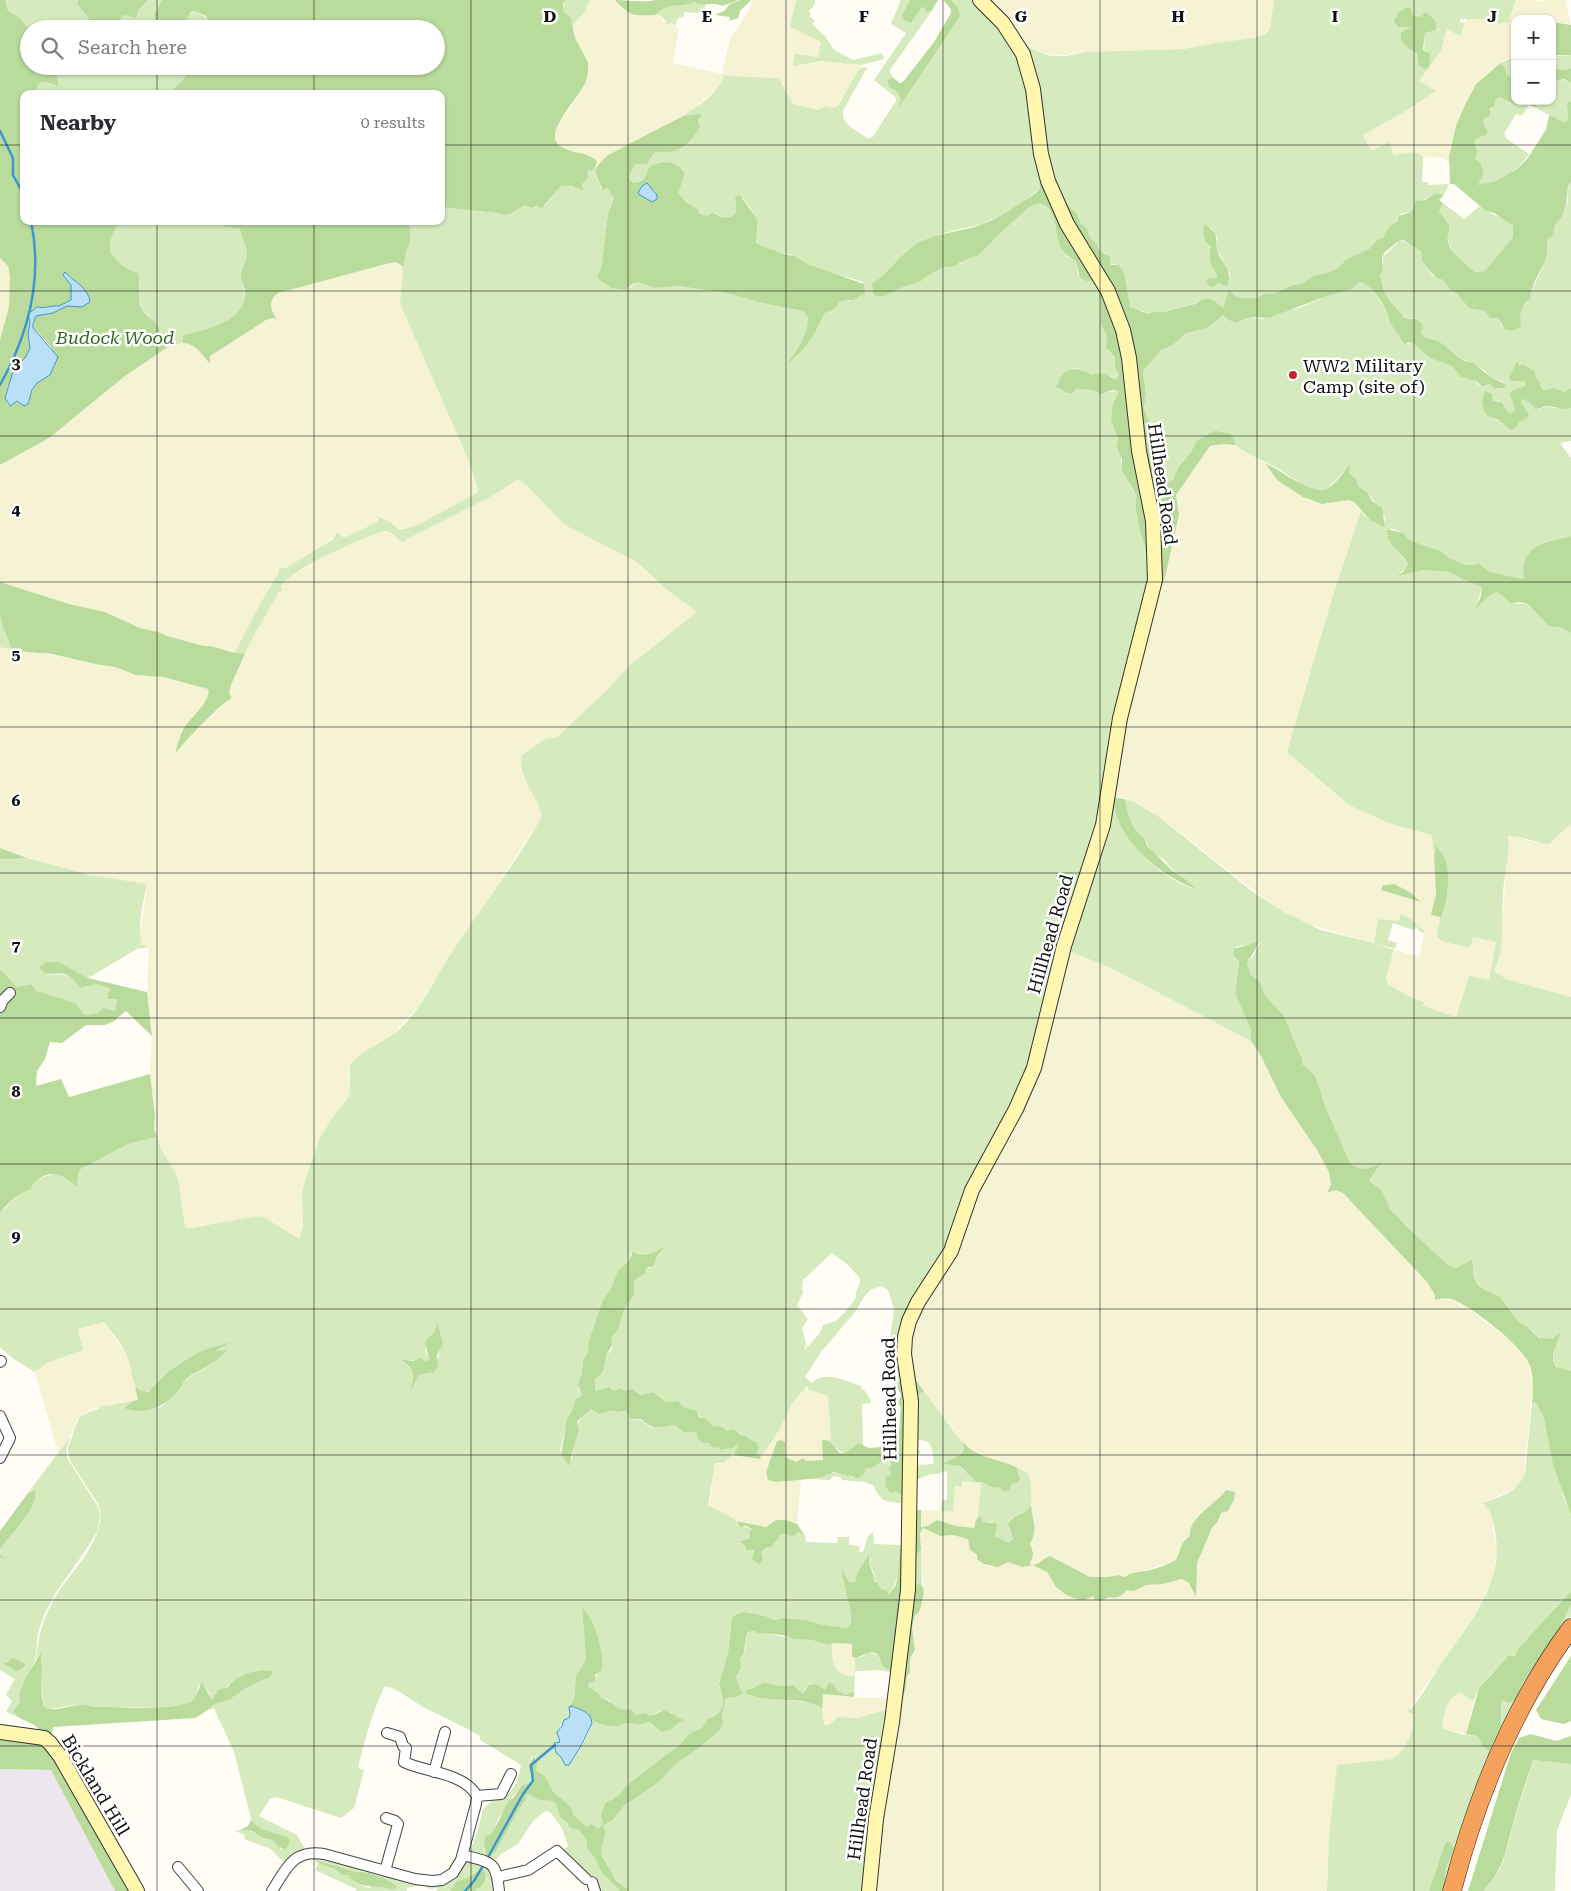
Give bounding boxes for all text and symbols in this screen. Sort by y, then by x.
text: D [544,7,557,26]
text: E [702,7,712,26]
text: F [859,7,869,26]
text: G [1015,7,1028,26]
text: H [1171,7,1185,26]
text: I [1332,7,1338,26]
text: J [1487,7,1497,26]
map controls [1511,15,1556,105]
button: + [1511,15,1556,60]
search box [20,20,445,75]
icon: search [38,34,66,62]
text: Search here [78,36,187,59]
button: − [1511,60,1556,105]
text: Nearby [40,111,116,135]
text: 0 results [361,113,425,132]
park label: Budock Wood [55,327,174,348]
text: 3 [12,354,21,373]
place label: WW2 Military Camp (site of) [1303,355,1425,397]
marker: WW2 Military Camp (site of) [1287,369,1299,381]
street label: Hillhead Road [1144,422,1182,547]
text: 4 [12,500,21,519]
text: 5 [12,645,21,664]
text: 6 [12,791,21,810]
street label: Hillhead Road [1023,871,1077,996]
text: 7 [12,936,21,955]
text: 8 [12,1082,21,1101]
text: 9 [12,1227,21,1246]
street label: Hillhead Road [877,1337,901,1461]
street label: Bickland Hill [58,1731,135,1840]
street label: Hillhead Road [843,1736,881,1861]

